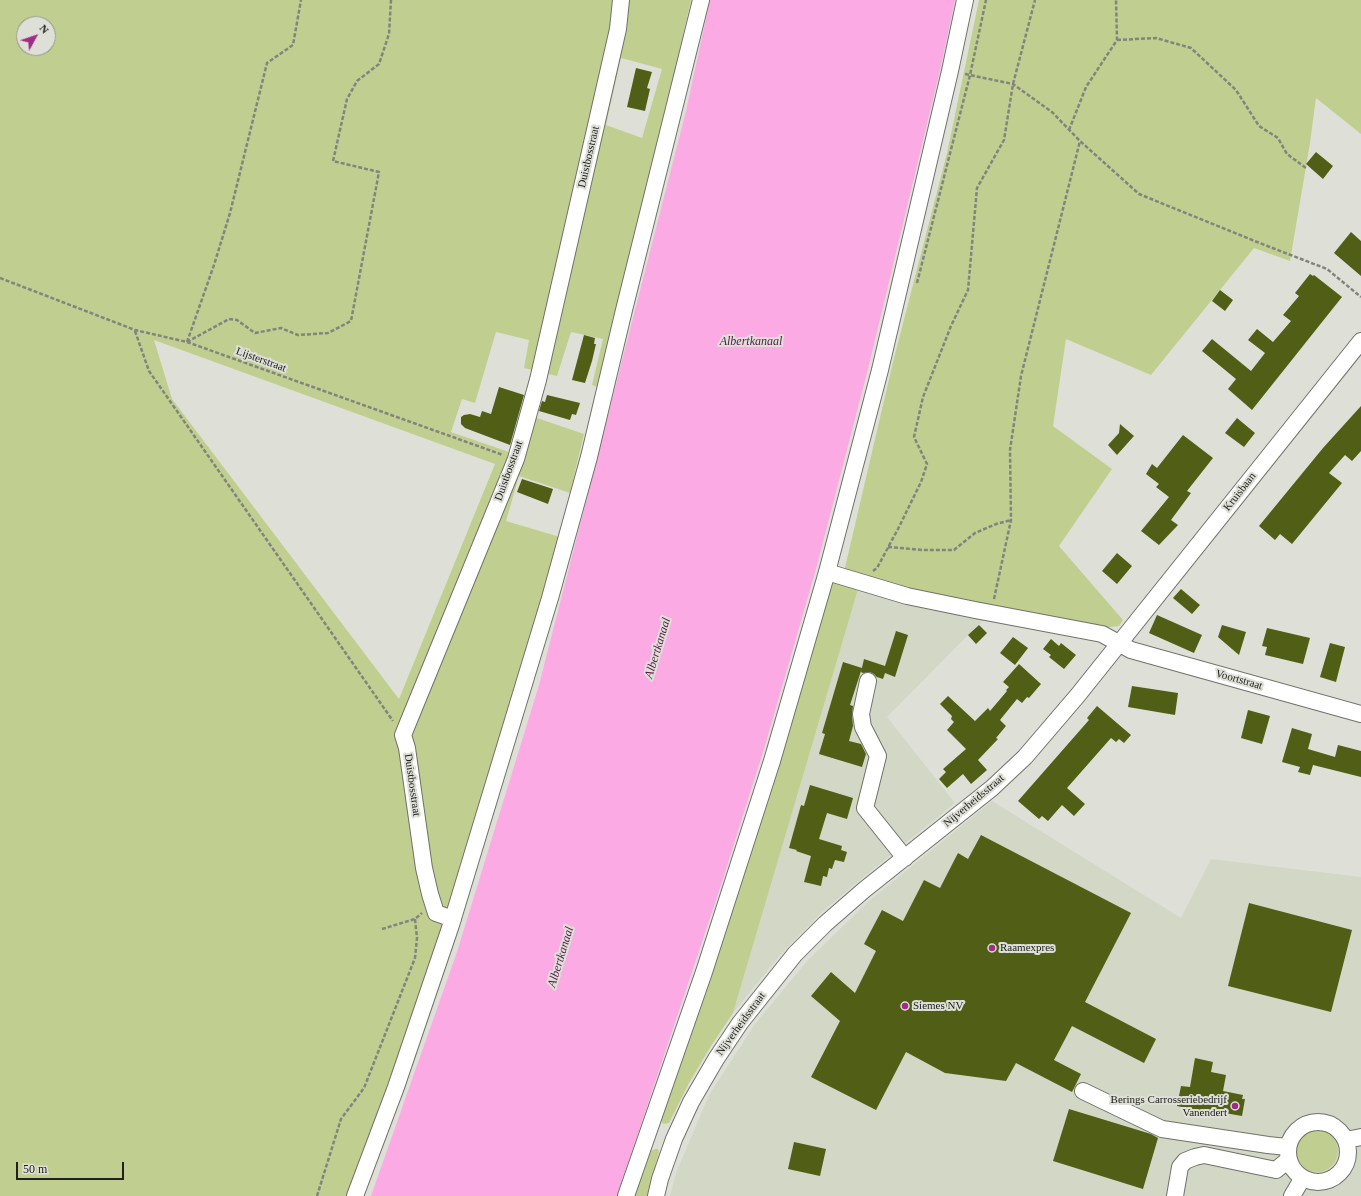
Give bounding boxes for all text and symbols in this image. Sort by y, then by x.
north arrow [16,16,56,56]
text: N [37,22,52,36]
street label: Duistbosstraat [575,125,603,189]
water label: Albertkanaal [720,335,782,349]
street label: Lijsterstraat [234,345,288,375]
street label: Duistbosstraat [492,439,526,503]
street label: Kruisbaan [1221,470,1259,514]
water label: Albertkanaal [642,616,674,680]
street label: Voortstraat [1214,667,1264,693]
street label: Duistbosstraat [401,753,423,817]
street label: Nijverheidsstraat [941,772,1007,830]
water label: Albertkanaal [545,925,577,989]
place label: Raamexpres [1000,941,1054,955]
marker: Raamexpres [987,943,997,953]
street label: Nijverheidsstraat [714,990,768,1058]
place label: Siemes NV [913,999,963,1013]
marker: Siemes NV [900,1001,910,1011]
place label: Berings Carrosseriebedrijf Vanendert [1111,1093,1227,1119]
marker: Berings Carrosseriebedrijf Vanendert [1230,1101,1240,1111]
scale bar [18,1154,126,1180]
text: 50 m [23,1162,47,1176]

